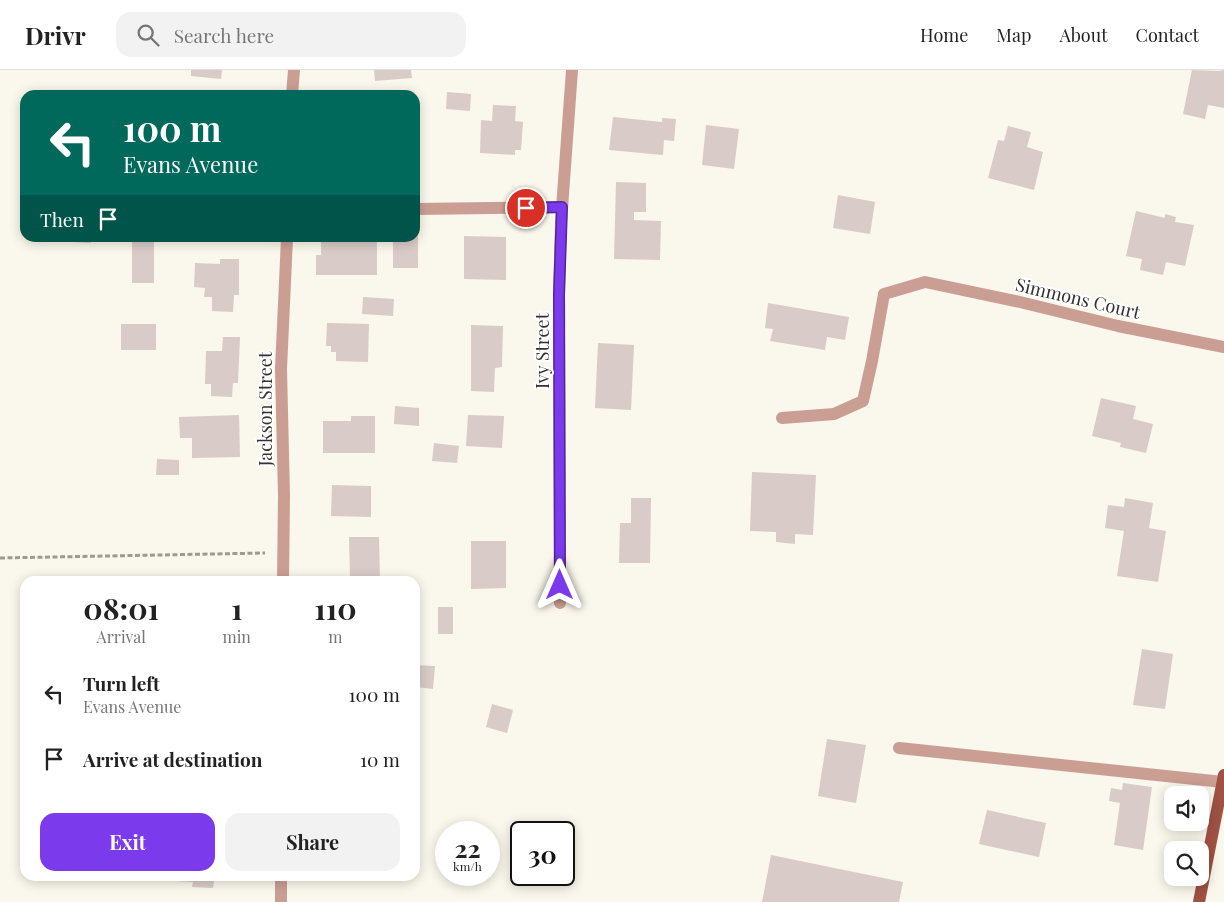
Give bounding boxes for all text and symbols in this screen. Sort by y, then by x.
search box [116,12,466,57]
text: Drivr [25,19,86,51]
icon: search [134,21,162,49]
text: Search here [174,22,274,48]
text: Home [920,23,968,47]
text: Map [996,23,1031,47]
text: About [1059,23,1108,47]
text: Contact [1136,23,1199,47]
text: 100 m [123,104,221,151]
icon: left [40,110,105,175]
text: Evans Avenue [123,149,258,179]
pin [505,187,547,229]
icon: arrive [512,194,540,222]
icon: arrive [94,205,122,233]
text: Then [40,206,84,232]
street label: Simmons Court [1013,272,1143,324]
street label: Ivy Street [530,312,554,389]
street label: Jackson Street [253,351,277,467]
position arrow [533,558,585,610]
text: 08:01 [83,588,159,628]
text: 1 [231,588,242,628]
text: 110 [314,588,357,628]
text: Arrival [97,626,146,647]
text: min [222,626,251,647]
text: m [328,626,343,647]
text: Turn left [83,670,160,696]
icon: left [40,680,68,708]
text: 100 m [349,681,400,707]
text: Evans Avenue [83,696,181,717]
icon: arrive [40,745,68,773]
text: Arrive at destination [83,746,263,772]
text: 10 m [360,746,400,772]
map controls [1164,786,1209,886]
button: sound [1164,786,1209,831]
button: Exit [40,813,215,871]
button: Share [225,813,400,871]
speed limit sign: 30 [510,821,575,886]
text: 22 [454,831,481,864]
button: search [1164,841,1209,886]
text: km/h [453,858,482,874]

